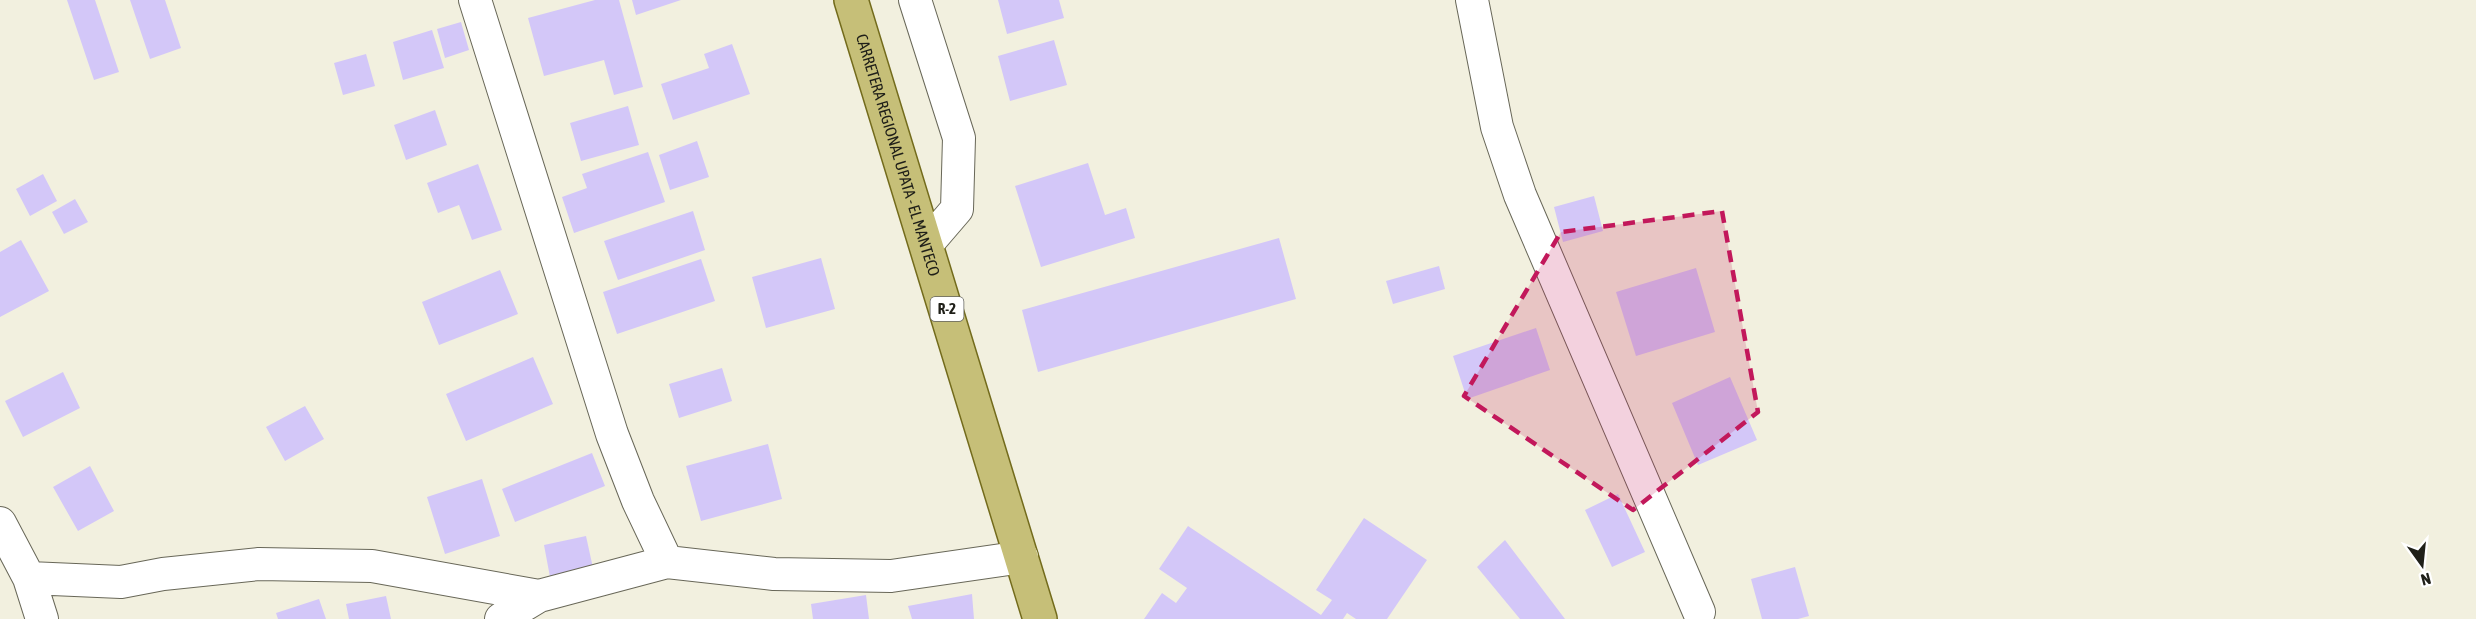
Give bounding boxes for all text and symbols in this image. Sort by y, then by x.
street label: CARRETERA REGIONAL UPATA - EL MANTECO [853,32,944,278]
road number: R-2 [930,297,964,321]
north arrow [2392,535,2452,595]
text: N [2419,570,2433,589]

